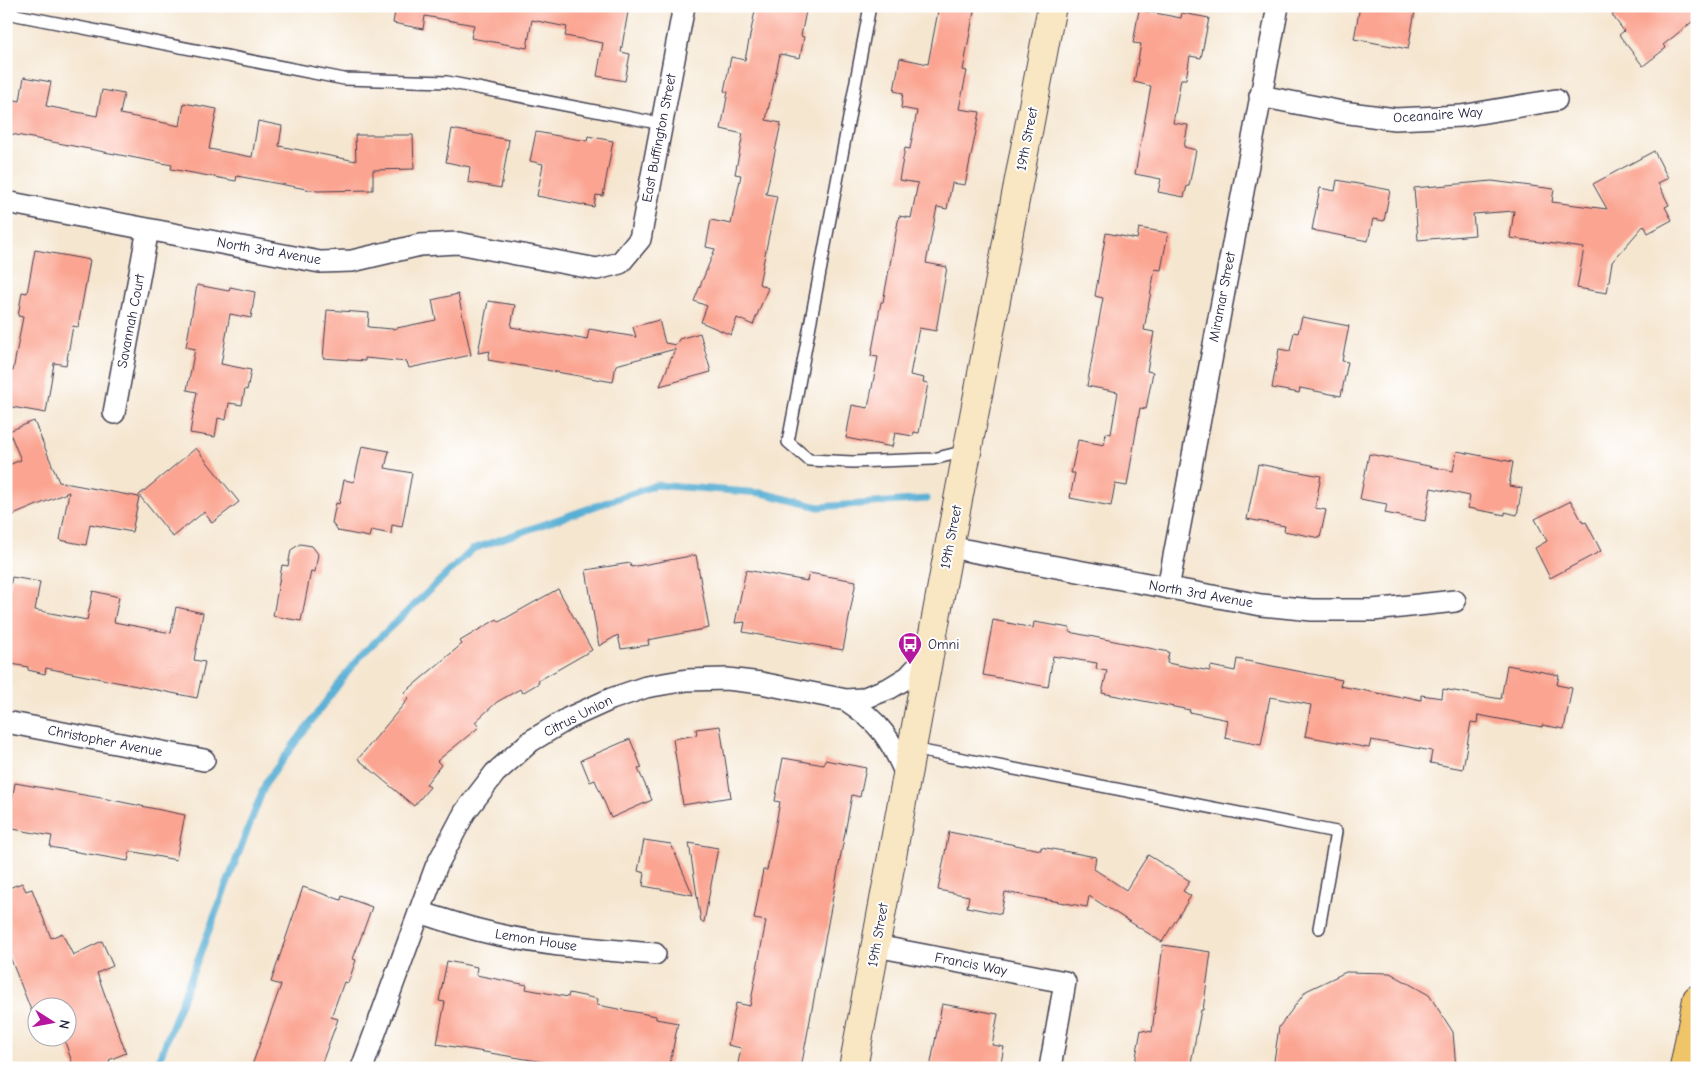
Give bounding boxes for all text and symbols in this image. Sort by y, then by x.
street label: East Buffington Street [638,71,680,204]
street label: Oceanaire Way [1393,103,1484,127]
street label: 19th Street [1013,105,1042,172]
street label: North 3rd Avenue [216,233,322,269]
street label: Miramar Street [1205,249,1239,344]
street label: Savannah Court [114,272,149,369]
street label: 19th Street [937,503,966,570]
street label: North 3rd Avenue [1148,576,1254,612]
bus stop icon: Omni [897,631,923,665]
place label: Omni [928,636,960,653]
street label: Citrus Union [541,691,615,741]
street label: Christopher Avenue [46,722,164,760]
street label: 19th Street [864,901,892,968]
street label: Lemon House [494,925,578,955]
street label: Francis Way [933,949,1009,979]
north arrow [28,996,78,1046]
text: N [55,1018,73,1030]

